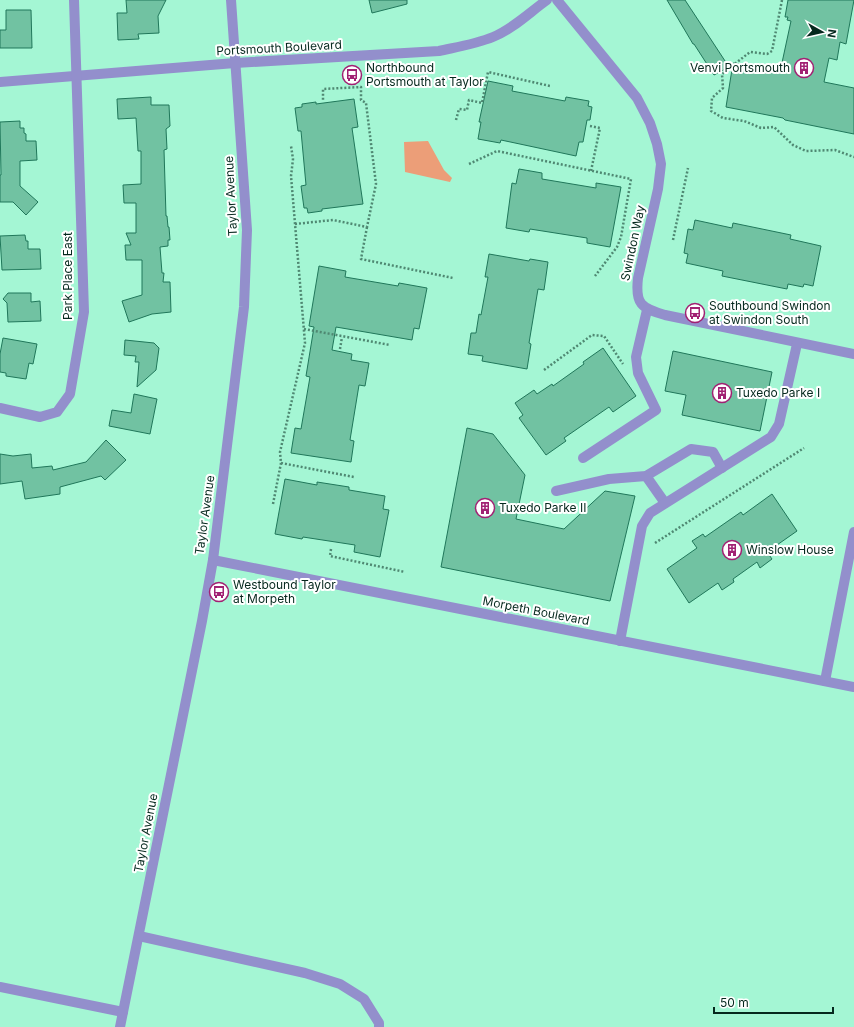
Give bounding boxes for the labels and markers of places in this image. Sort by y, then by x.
building icon: Venvi Portsmouth [793,57,815,79]
place label: Northbound Portsmouth at Taylor [366,60,484,89]
place label: Venvi Portsmouth [690,60,790,75]
bus stop icon: Northbound Portsmouth at Taylor [341,64,363,86]
place label: Southbound Swindon at Swindon South [709,298,831,327]
bus stop icon: Southbound Swindon at Swindon South [684,302,706,324]
building icon: Tuxedo Parke I [711,382,733,404]
place label: Tuxedo Parke I [736,385,820,400]
building icon: Tuxedo Parke II [474,497,496,519]
place label: Tuxedo Parke II [499,500,586,515]
building icon: Winslow House [721,539,743,561]
place label: Winslow House [746,542,834,557]
place label: Westbound Taylor at Morpeth [233,577,336,606]
bus stop icon: Westbound Taylor at Morpeth [208,581,230,603]

